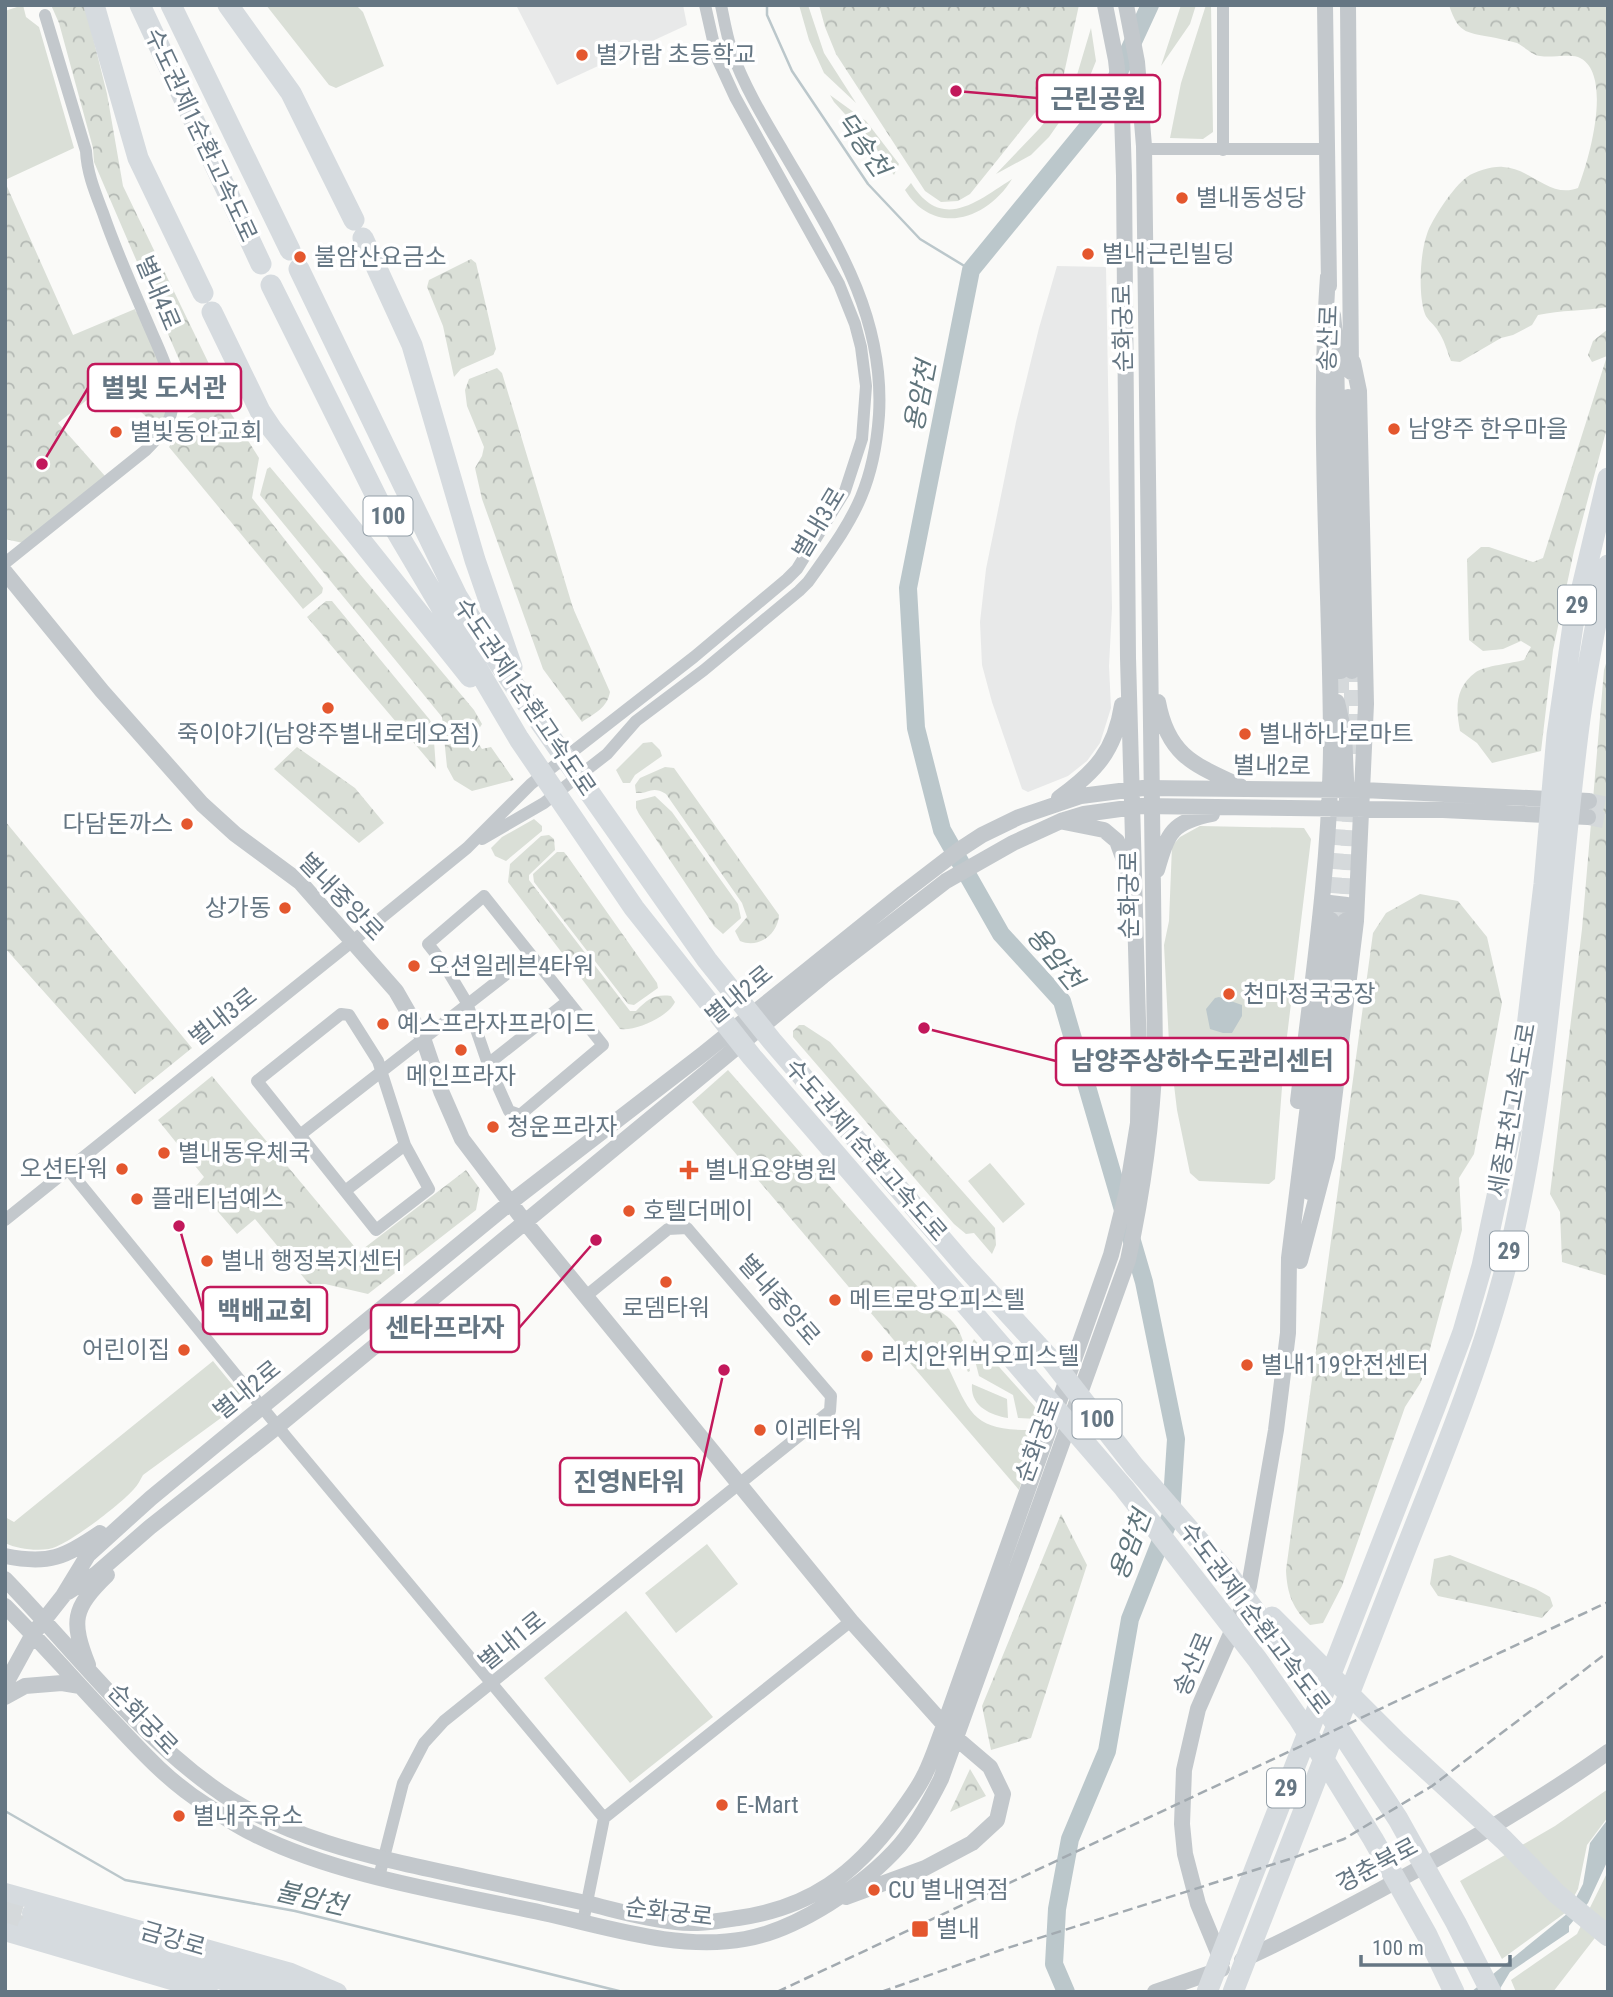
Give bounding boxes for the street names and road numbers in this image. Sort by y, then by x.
street label: 수도권제1순환고속도로 [139,24,263,246]
street label: 별내4로 [130,252,186,334]
street label: 순화궁로 [1108,284,1138,372]
street label: 송산로 [1313,304,1343,372]
street label: 별내3로 [787,482,851,564]
road number: 100 [364,496,412,536]
road number: 29 [1558,586,1596,624]
street label: 수도권제1순환고속도로 [448,593,602,801]
street label: 별내2로 [1233,751,1311,781]
street label: 별내중앙로 [293,848,389,946]
street label: 순화궁로 [1115,851,1143,939]
street label: 별내2로 [700,960,778,1030]
street label: 별내3로 [184,982,262,1052]
street label: 세종포천고속도로 [1483,1021,1541,1199]
street label: 수도권제1순환고속도로 [779,1053,953,1247]
road number: 29 [1490,1232,1528,1270]
street label: 별내중앙로 [732,1249,826,1351]
street label: 별내2로 [208,1355,286,1425]
street label: 순화궁로 [1010,1394,1066,1486]
road number: 100 [1072,1400,1122,1438]
street label: 수도권제1순환고속도로 [1174,1517,1336,1719]
street label: 별내1로 [473,1606,551,1676]
street label: 송산로 [1167,1628,1219,1700]
street label: 순화궁로 [102,1678,184,1760]
road number: 29 [1267,1768,1305,1808]
street label: 경춘북로 [1331,1832,1423,1898]
street label: 순화궁로 [623,1893,715,1931]
street label: 금강로 [137,1916,209,1962]

